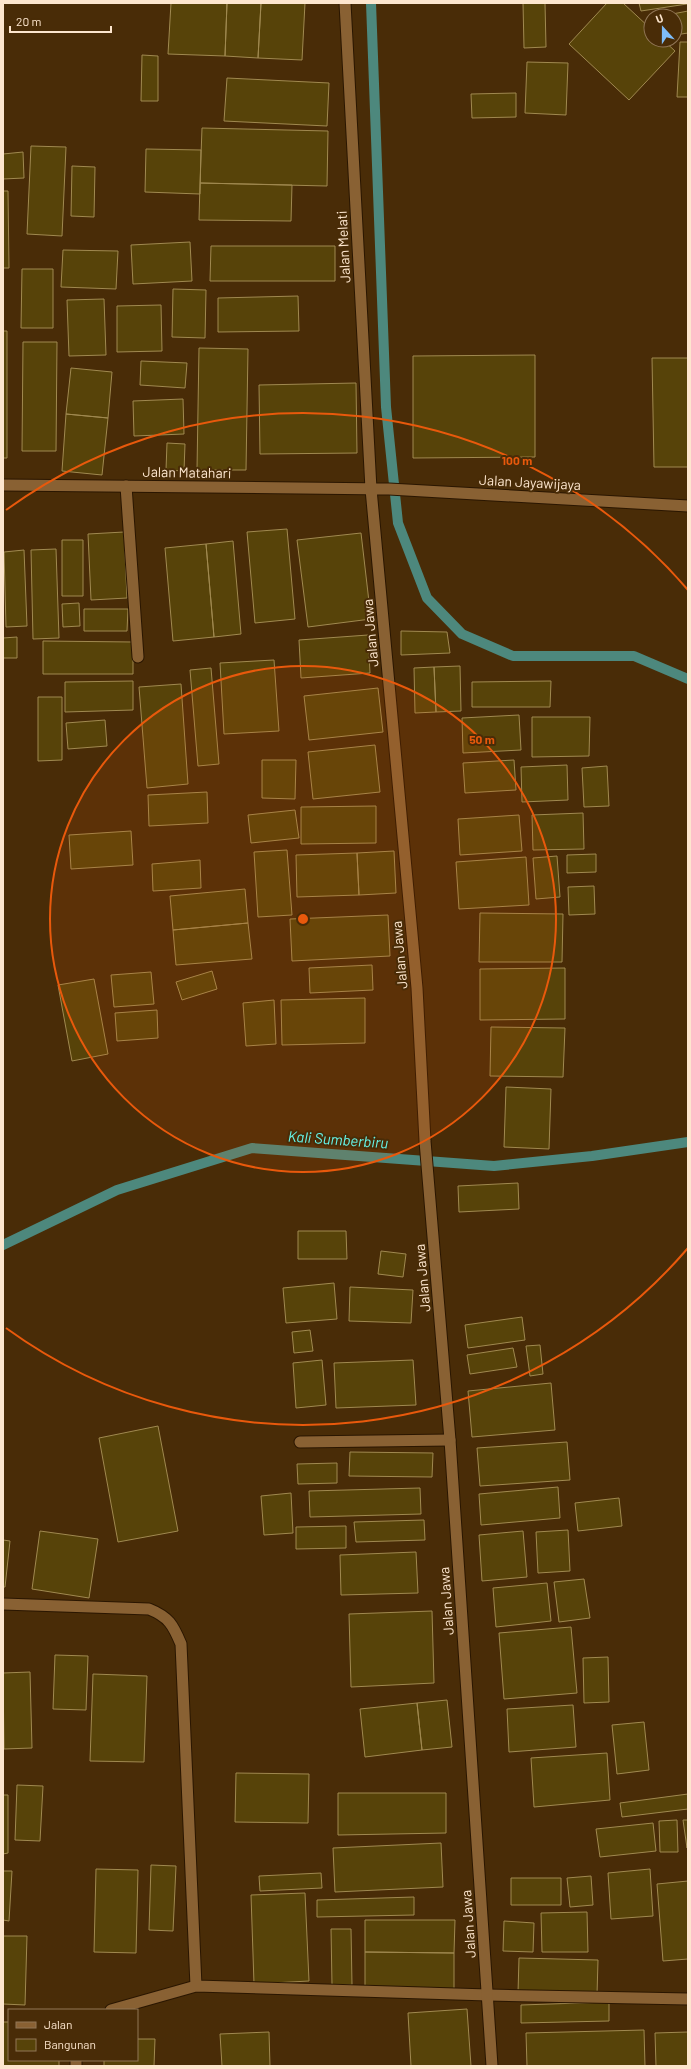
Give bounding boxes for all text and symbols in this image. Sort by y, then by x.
scale bar [10,8,111,34]
north arrow [643,8,683,48]
text: U [654,11,665,26]
text: 20 m [16,14,42,28]
street label: Jalan Melati [333,210,353,284]
text: 100 m [502,453,532,467]
street label: Jalan Matahari [143,463,231,481]
street label: Jalan Jayawijaya [479,471,581,493]
street label: Jalan Jawa [359,598,381,668]
text: 50 m [469,732,495,746]
centre of rings [296,912,310,926]
street label: Jalan Jawa [388,920,410,990]
water label: Kali Sumberbiru [287,1127,389,1151]
street label: Jalan Jawa [411,1243,433,1313]
street label: Jalan Jawa [435,1566,457,1636]
street label: Jalan Jawa [457,1889,479,1959]
legend [8,2009,138,2061]
text: Jalan [44,2017,72,2031]
text: Bangunan [44,2037,96,2051]

